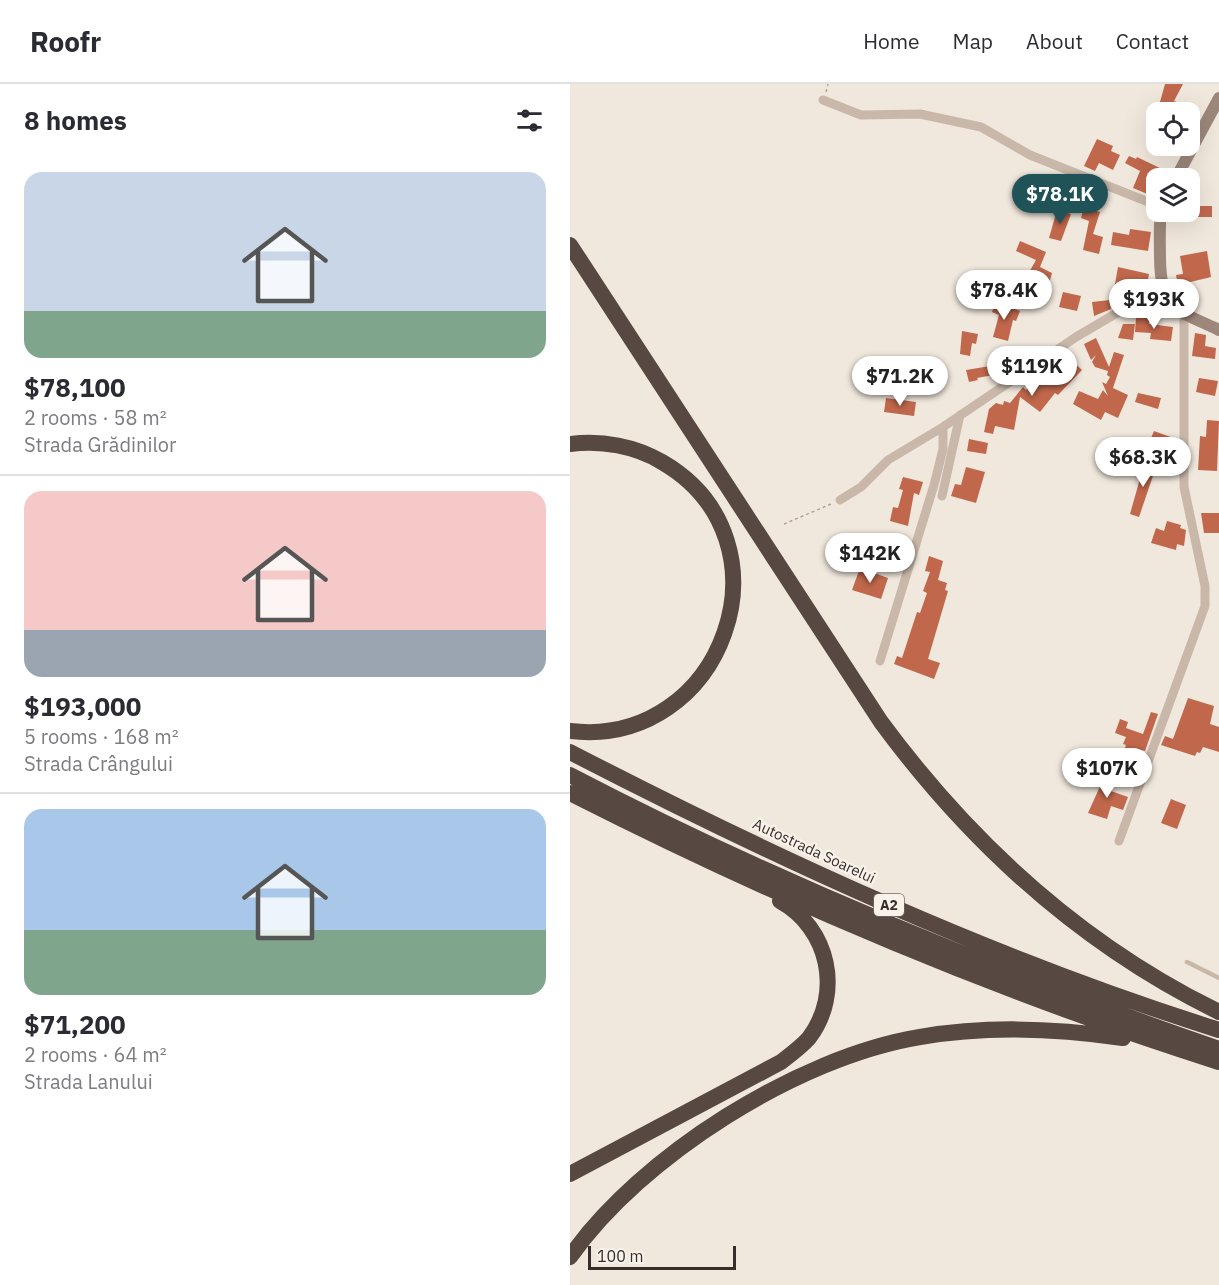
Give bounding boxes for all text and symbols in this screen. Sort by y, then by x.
text: Roofr [30,23,101,60]
text: Home [863,27,920,55]
text: Map [953,27,993,55]
text: About [1026,27,1083,55]
text: Contact [1116,27,1189,55]
map controls [1146,102,1200,222]
button: locate [1146,102,1200,156]
text: 8 homes [24,103,127,137]
icon: filters [513,104,546,137]
button: layers [1146,168,1200,222]
pin: $78.1K [1011,174,1109,225]
text: $78.1K [1026,180,1094,207]
icon: home [231,211,339,319]
pin: $78.4K [955,270,1053,321]
text: $78.4K [970,276,1038,303]
pin: $193K [1112,279,1196,330]
text: $193K [1123,285,1185,312]
pin: $119K [990,346,1074,397]
text: $119K [1001,352,1063,379]
pin: $71.2K [851,356,949,407]
text: $71.2K [866,362,934,389]
text: $78,100 [24,370,126,404]
text: 2 rooms · 58 m² [24,404,167,431]
text: Strada Grădinilor [24,431,176,458]
pin: $68.3K [1094,437,1192,488]
text: $68.3K [1109,443,1177,470]
icon: home [231,530,339,638]
pin: $142K [828,533,912,584]
text: $142K [839,539,901,566]
text: $193,000 [24,689,141,723]
text: 5 rooms · 168 m² [24,723,179,750]
pin: $107K [1065,748,1149,799]
text: Strada Crângului [24,750,173,777]
text: $107K [1076,754,1138,781]
street label: Autostrada Soarelui [750,814,879,887]
icon: home [231,848,339,956]
road number: A2 [874,894,904,916]
text: $71,200 [24,1007,126,1041]
text: 2 rooms · 64 m² [24,1041,167,1068]
text: Strada Lanului [24,1068,153,1095]
scale bar [588,1243,736,1270]
text: 100 m [597,1246,644,1266]

